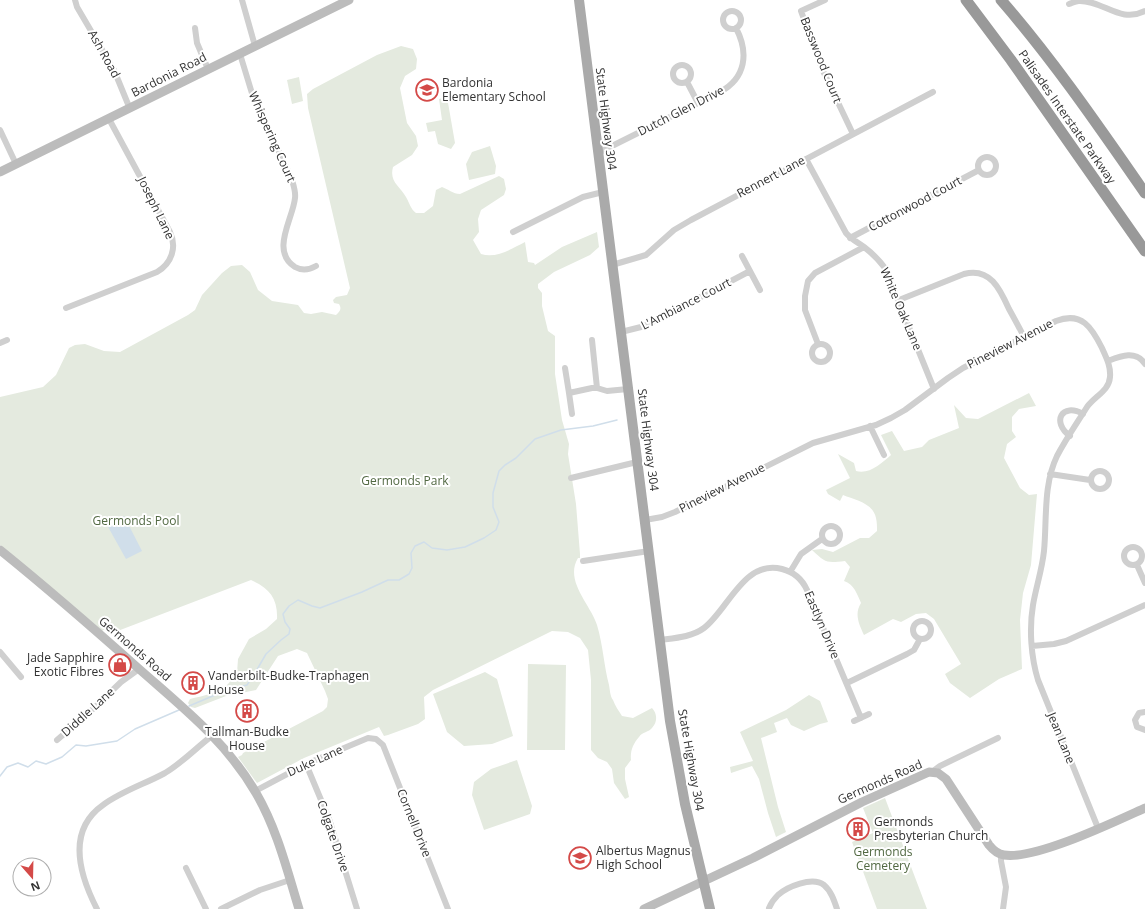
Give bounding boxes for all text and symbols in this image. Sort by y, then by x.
street label: Basswood Court [796,14,846,105]
street label: Ash Road [84,27,125,81]
street label: Palisades Interstate Parkway [1015,46,1121,188]
street label: Bardonia Road [128,48,209,101]
street label: State Highway 304 [592,67,621,171]
place label: Bardonia Elementary School [442,74,546,105]
school or university icon: Bardonia Elementary School [414,77,440,103]
street label: Dutch Glen Drive [635,81,727,140]
street label: Whispering Court [245,89,300,185]
street label: Rennert Lane [734,151,808,202]
street label: Cottonwood Court [865,172,964,235]
street label: Joseph Lane [134,173,179,242]
street label: White Oak Lane [876,265,927,353]
street label: L'Ambiance Court [638,274,734,334]
street label: Pineview Avenue [964,314,1056,373]
street label: State Highway 304 [634,388,663,492]
street label: Pineview Avenue [676,458,768,517]
park label: Germonds Park [361,472,449,489]
park label: Germonds Pool [93,512,179,529]
street label: Eastlyn Drive [801,588,844,662]
street label: Germonds Road [95,612,175,685]
place label: Jade Sapphire Exotic Fibres [26,649,104,680]
shop icon: Jade Sapphire Exotic Fibres [107,652,133,678]
place label: Vanderbilt-Budke-Traphagen House [208,667,369,698]
building icon: Vanderbilt-Budke-Traphagen House [180,670,206,696]
street label: Diddle Lane [57,683,118,740]
building icon: Tallman-Budke House [234,698,260,724]
street label: State Highway 304 [674,708,709,812]
street label: Jean Lane [1043,709,1080,766]
place label: Tallman-Budke House [205,723,289,754]
street label: Duke Lane [284,741,346,780]
street label: Germonds Road [835,755,925,808]
street label: Cornell Drive [393,786,436,860]
street label: Colgate Drive [313,798,354,874]
place label: Germonds Presbyterian Church [874,813,988,844]
building icon: Germonds Presbyterian Church [845,816,871,842]
place label: Albertus Magnus High School [596,842,691,873]
park label: Germonds Cemetery [853,843,913,874]
school or university icon: Albertus Magnus High School [567,845,593,871]
north arrow [12,857,52,897]
text: N [29,878,42,895]

